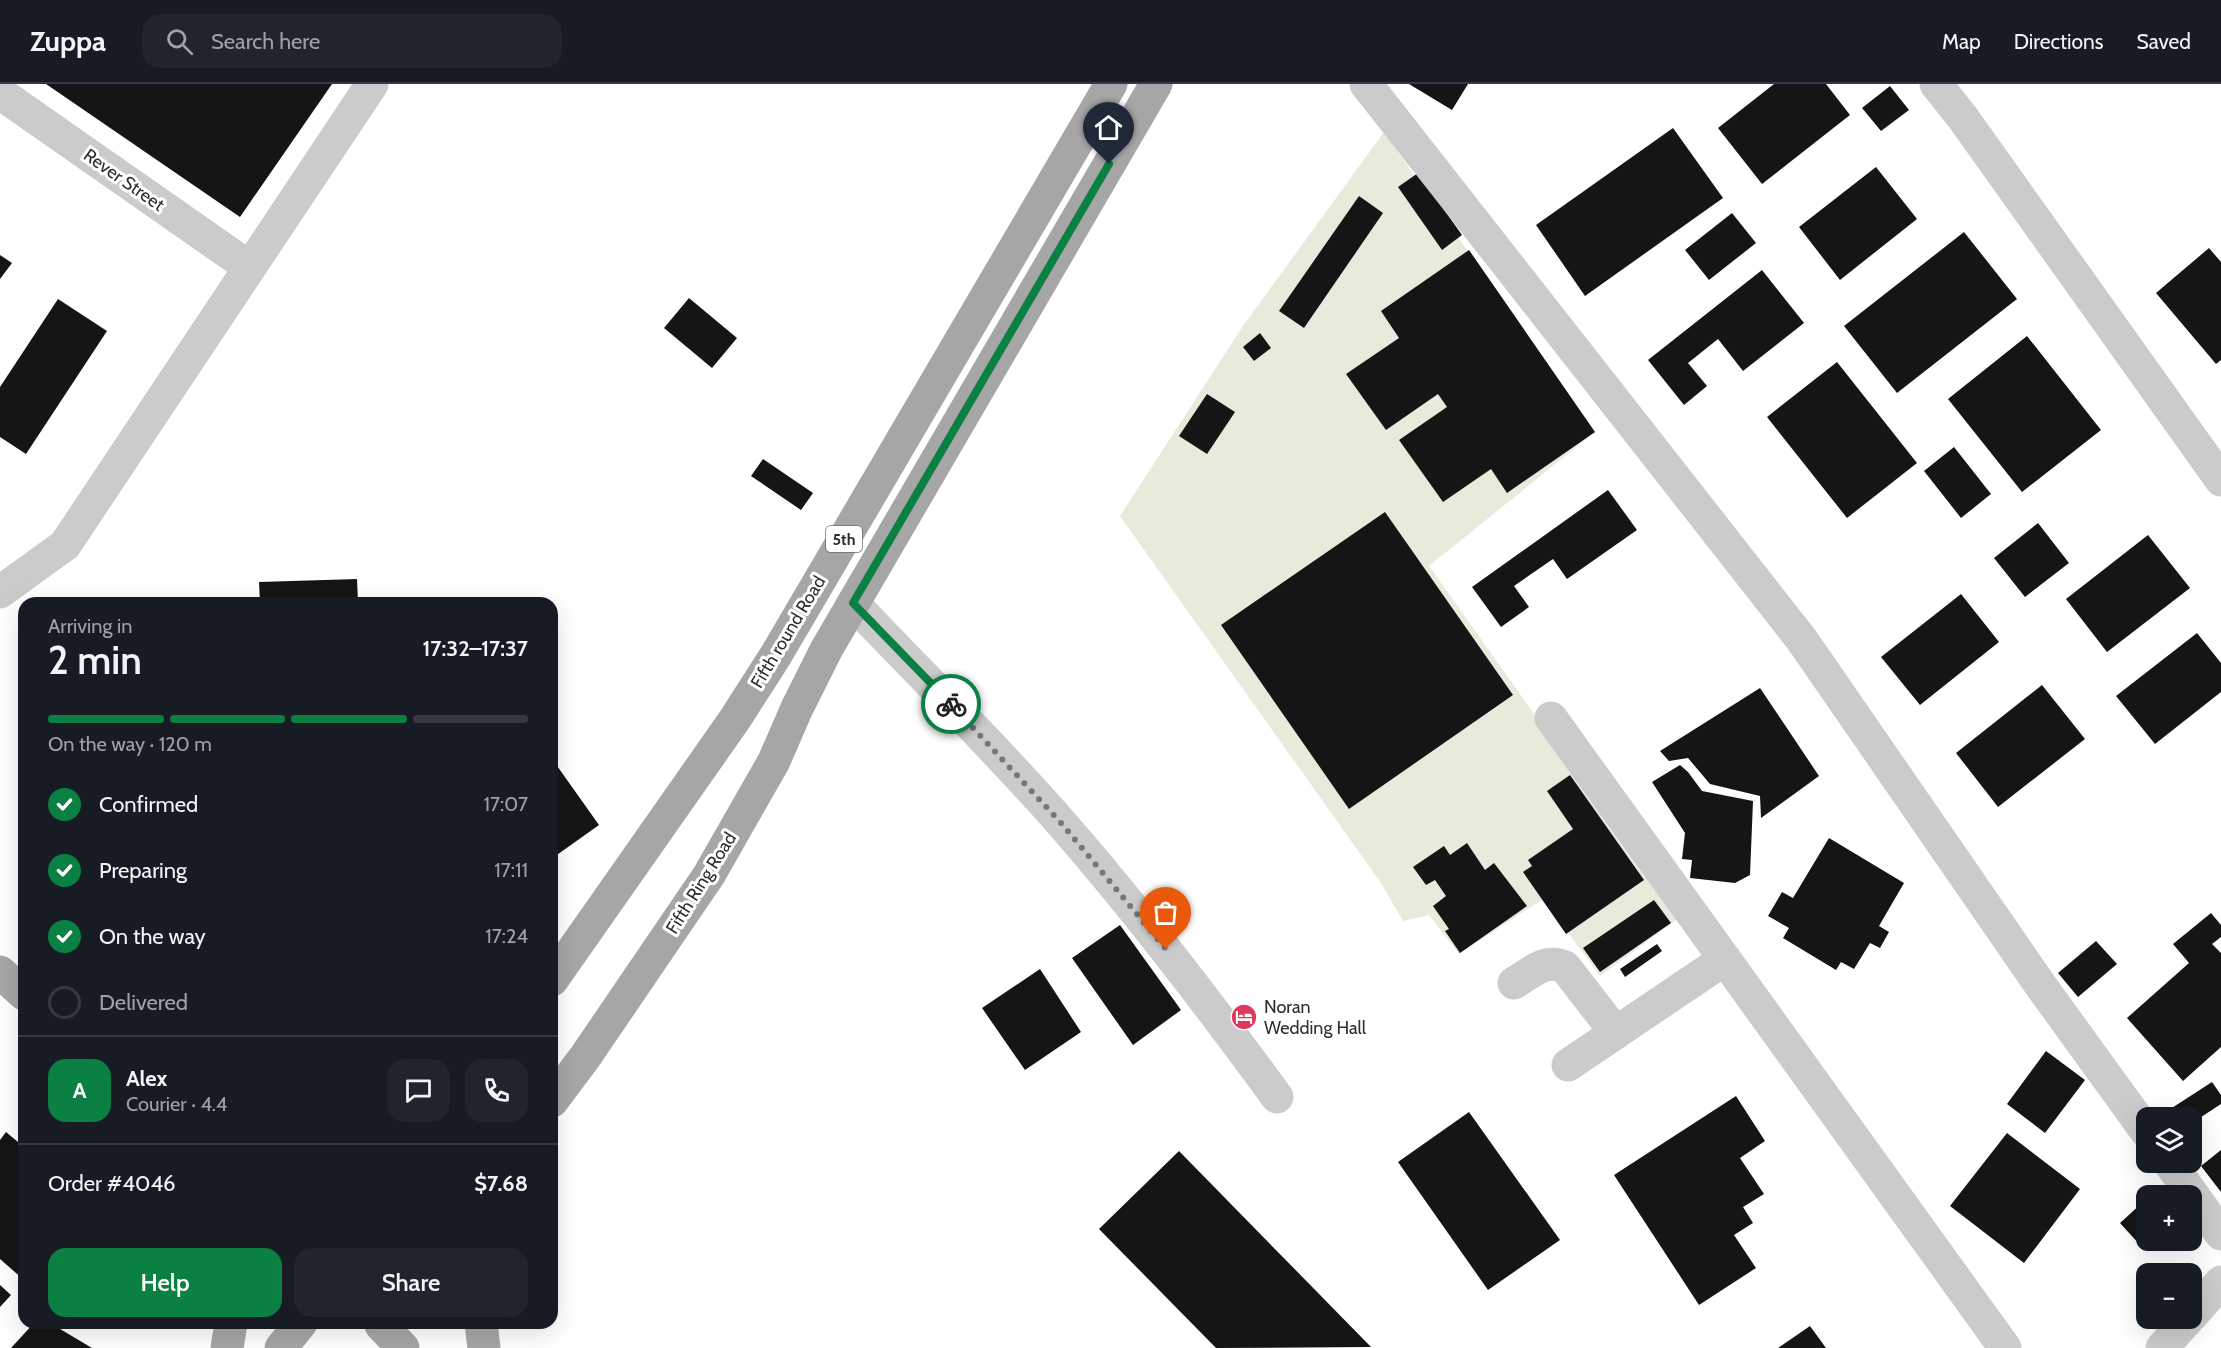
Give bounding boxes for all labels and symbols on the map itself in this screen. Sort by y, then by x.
pin [1083,102,1134,164]
street label: Rever Street [79,144,169,216]
road number: 5th [826,526,862,552]
street label: Fifth round Road [746,572,830,692]
courier [921,674,981,734]
street label: Fifth Ring Road [661,828,741,938]
pin [1140,887,1191,949]
place label: Noran Wedding Hall [1264,996,1367,1039]
hotel icon: Noran Wedding Hall [1229,1002,1259,1032]

